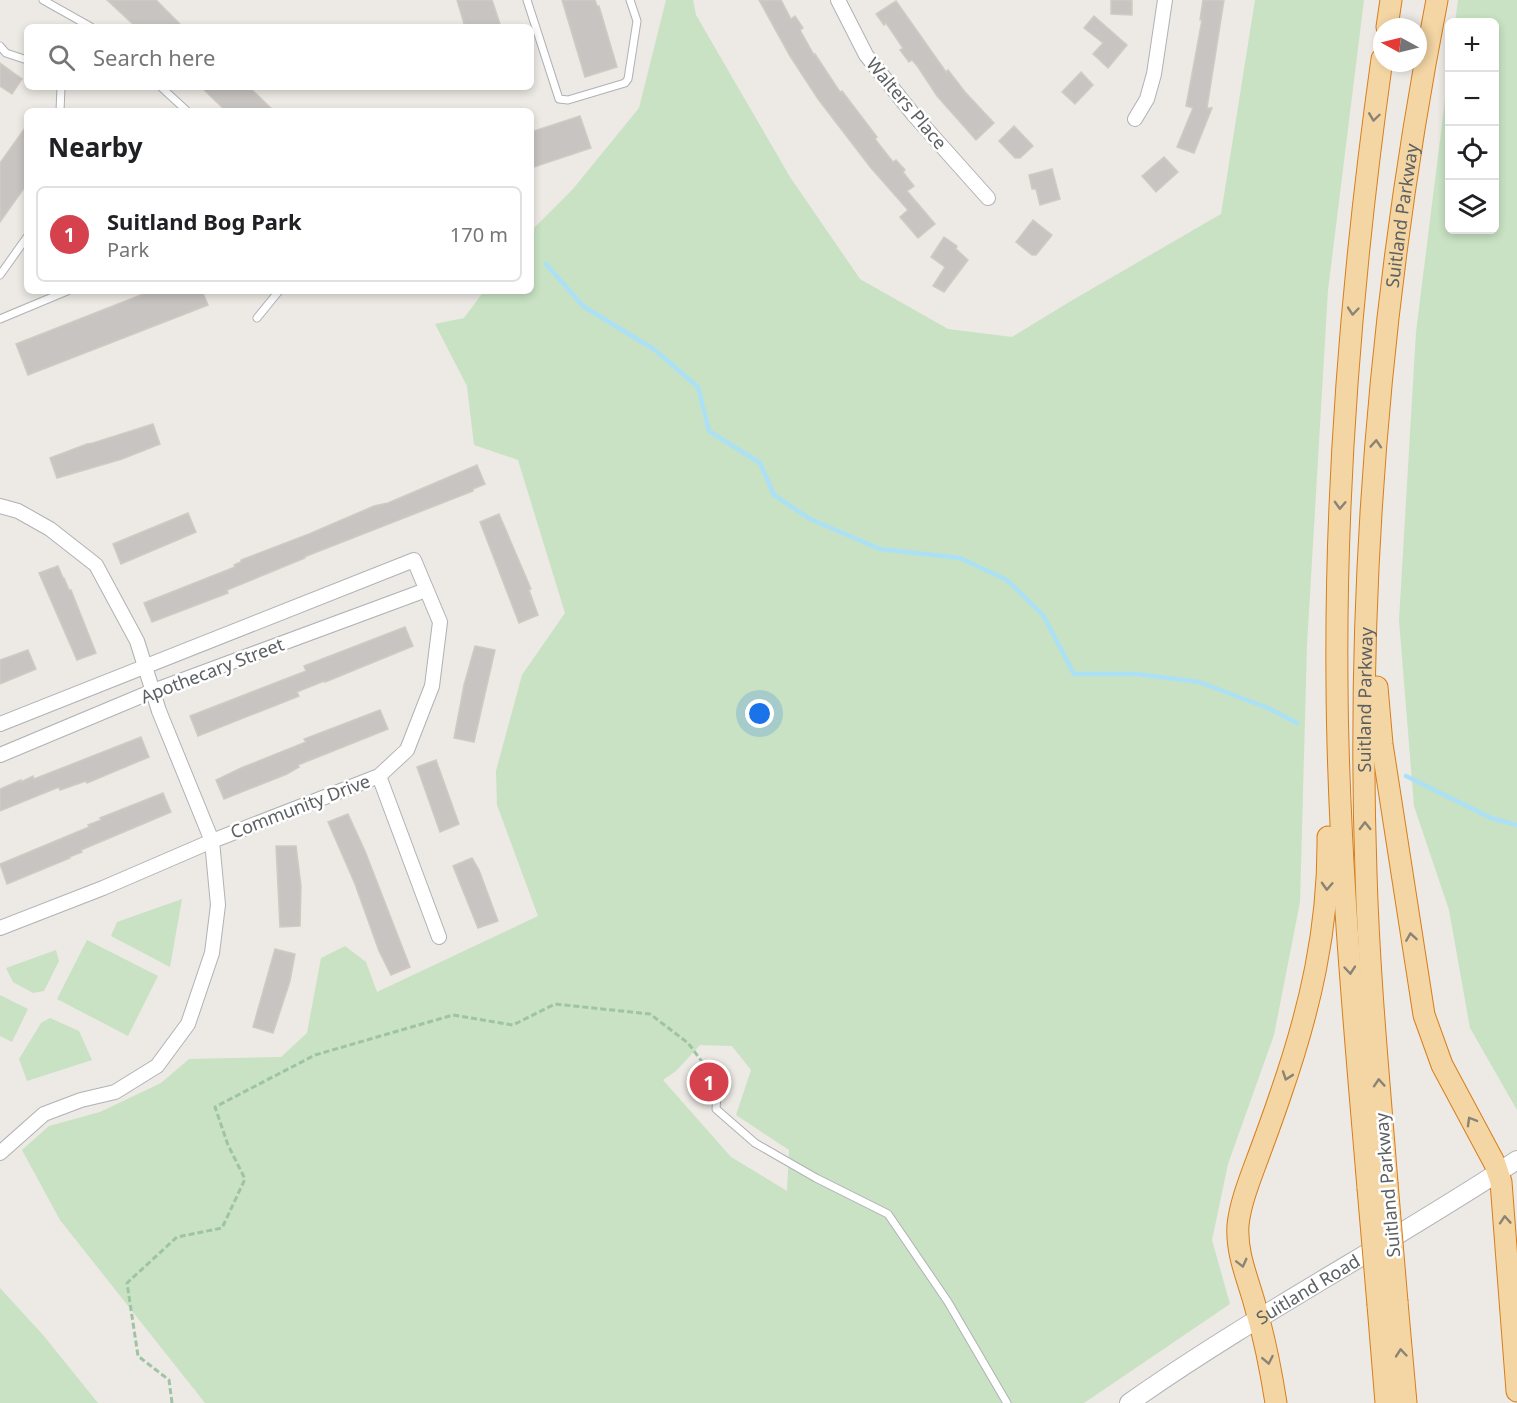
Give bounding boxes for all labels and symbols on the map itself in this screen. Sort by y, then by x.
north arrow [1373,18,1427,72]
street label: Walters Place [862,52,952,154]
one-way arrow [1368,112,1381,122]
street label: Suitland Parkway [1380,141,1424,289]
one-way arrow [1347,306,1360,315]
one-way arrow [1369,439,1382,448]
one-way arrow [1334,501,1346,510]
street label: Suitland Parkway [1352,626,1378,773]
street label: Apothecary Street [137,631,287,708]
your location [745,699,774,728]
street label: Community Drive [227,768,373,844]
one-way arrow [1358,821,1371,830]
one-way arrow [1321,881,1334,891]
one-way arrow [1406,933,1418,942]
one-way arrow [1343,966,1356,975]
pin: 1 [690,1060,728,1104]
one-way arrow [1281,1070,1294,1081]
one-way arrow [1373,1079,1386,1088]
street label: Suitland Parkway [1369,1111,1405,1258]
one-way arrow [1467,1117,1478,1127]
one-way arrow [1499,1216,1512,1225]
street label: Suitland Road [1251,1248,1364,1329]
one-way arrow [1235,1257,1247,1267]
one-way arrow [1395,1348,1408,1357]
one-way arrow [1261,1355,1274,1365]

